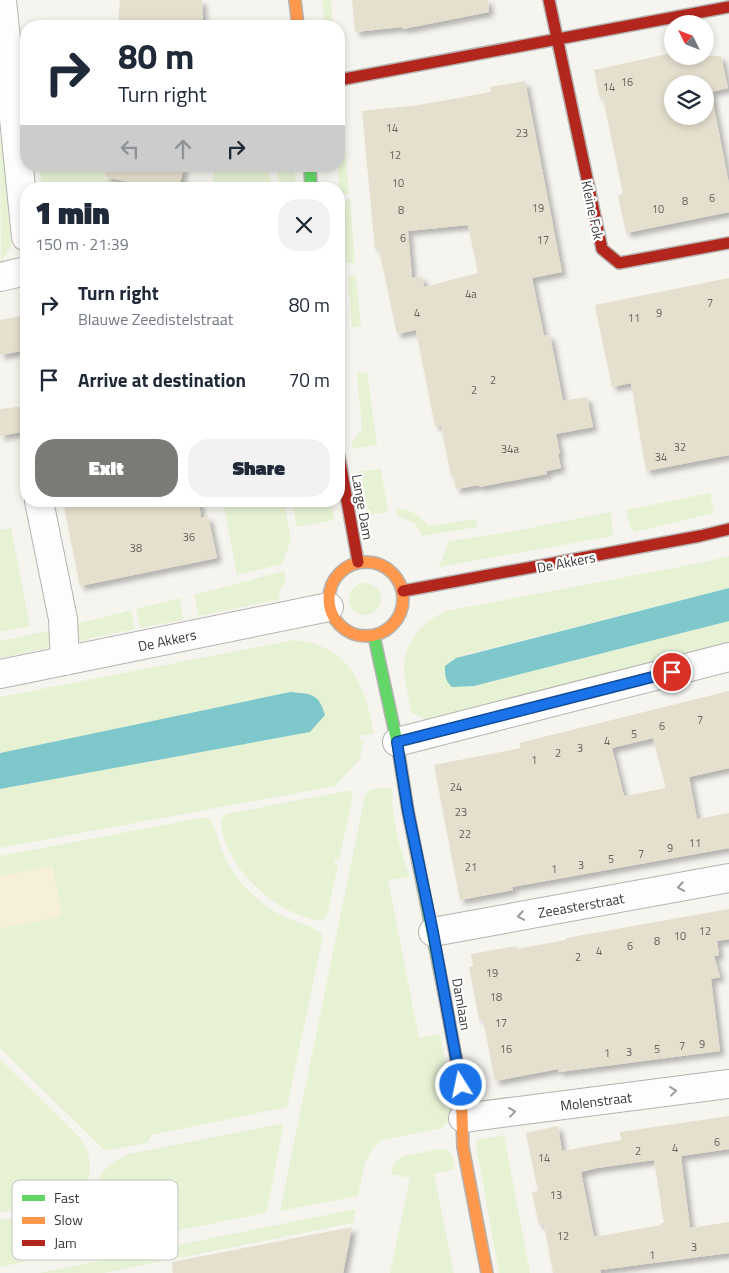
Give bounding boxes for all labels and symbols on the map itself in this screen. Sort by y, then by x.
north arrow [664,15,714,65]
house number: 16 [621,74,633,90]
house number: 14 [603,79,615,95]
house number: 14 [386,120,398,136]
house number: 23 [516,125,528,141]
house number: 12 [389,147,401,163]
house number: 10 [392,175,404,191]
street label: Kleine Fok [576,178,610,242]
house number: 6 [709,190,715,206]
house number: 8 [682,193,688,209]
house number: 19 [532,200,544,216]
house number: 10 [652,201,664,217]
house number: 8 [398,202,404,218]
house number: 6 [400,230,406,246]
house number: 17 [537,232,549,248]
house number: 4a [465,286,477,302]
house number: 7 [707,295,713,311]
house number: 4 [414,305,420,321]
house number: 9 [656,305,662,321]
house number: 11 [628,310,640,326]
house number: 2 [490,372,496,388]
house number: 2 [471,382,477,398]
house number: 32 [674,439,686,455]
house number: 34a [501,441,519,457]
house number: 34 [655,449,667,465]
street label: Lange Dam [347,473,379,541]
house number: 36 [183,529,195,545]
house number: 38 [130,540,142,556]
street label: De Akkers [535,546,597,578]
street label: De Akkers [136,624,198,656]
pin [651,651,693,693]
house number: 7 [697,712,703,728]
house number: 6 [659,718,665,734]
house number: 5 [631,726,637,742]
house number: 4 [604,733,610,749]
house number: 3 [577,740,583,756]
house number: 2 [555,745,561,761]
house number: 1 [531,752,537,768]
house number: 24 [450,779,462,795]
house number: 23 [455,804,467,820]
house number: 22 [459,826,471,842]
house number: 11 [689,835,701,851]
house number: 9 [667,840,673,856]
house number: 7 [638,846,644,862]
house number: 5 [608,851,614,867]
house number: 3 [578,857,584,873]
house number: 21 [465,859,477,875]
house number: 1 [551,861,557,877]
one-way arrow [677,881,685,892]
street label: Zeeasterstraat [536,887,626,923]
one-way arrow [517,910,525,920]
house number: 12 [699,923,711,939]
house number: 10 [674,928,686,944]
house number: 8 [654,933,660,949]
house number: 6 [627,938,633,954]
house number: 4 [596,943,602,959]
house number: 2 [575,949,581,965]
house number: 19 [486,965,498,981]
street label: Damlaan [447,976,477,1032]
house number: 18 [490,989,502,1005]
house number: 17 [495,1015,507,1031]
house number: 9 [699,1036,705,1052]
house number: 7 [679,1038,685,1054]
house number: 16 [500,1041,512,1057]
house number: 5 [654,1041,660,1057]
house number: 3 [626,1044,632,1060]
house number: 1 [604,1045,610,1061]
position arrow [434,1058,486,1110]
street label: Molenstraat [559,1086,633,1116]
one-way arrow [669,1086,677,1097]
one-way arrow [508,1107,516,1118]
house number: 6 [714,1134,720,1150]
house number: 4 [672,1140,678,1156]
house number: 2 [635,1143,641,1159]
house number: 14 [538,1150,550,1166]
legend [12,1180,178,1260]
text: Fast [54,1187,79,1208]
house number: 13 [550,1187,562,1203]
text: Slow [54,1209,83,1230]
house number: 12 [557,1228,569,1244]
text: Jam [54,1232,77,1253]
house number: 3 [691,1239,697,1255]
house number: 1 [649,1247,655,1263]

